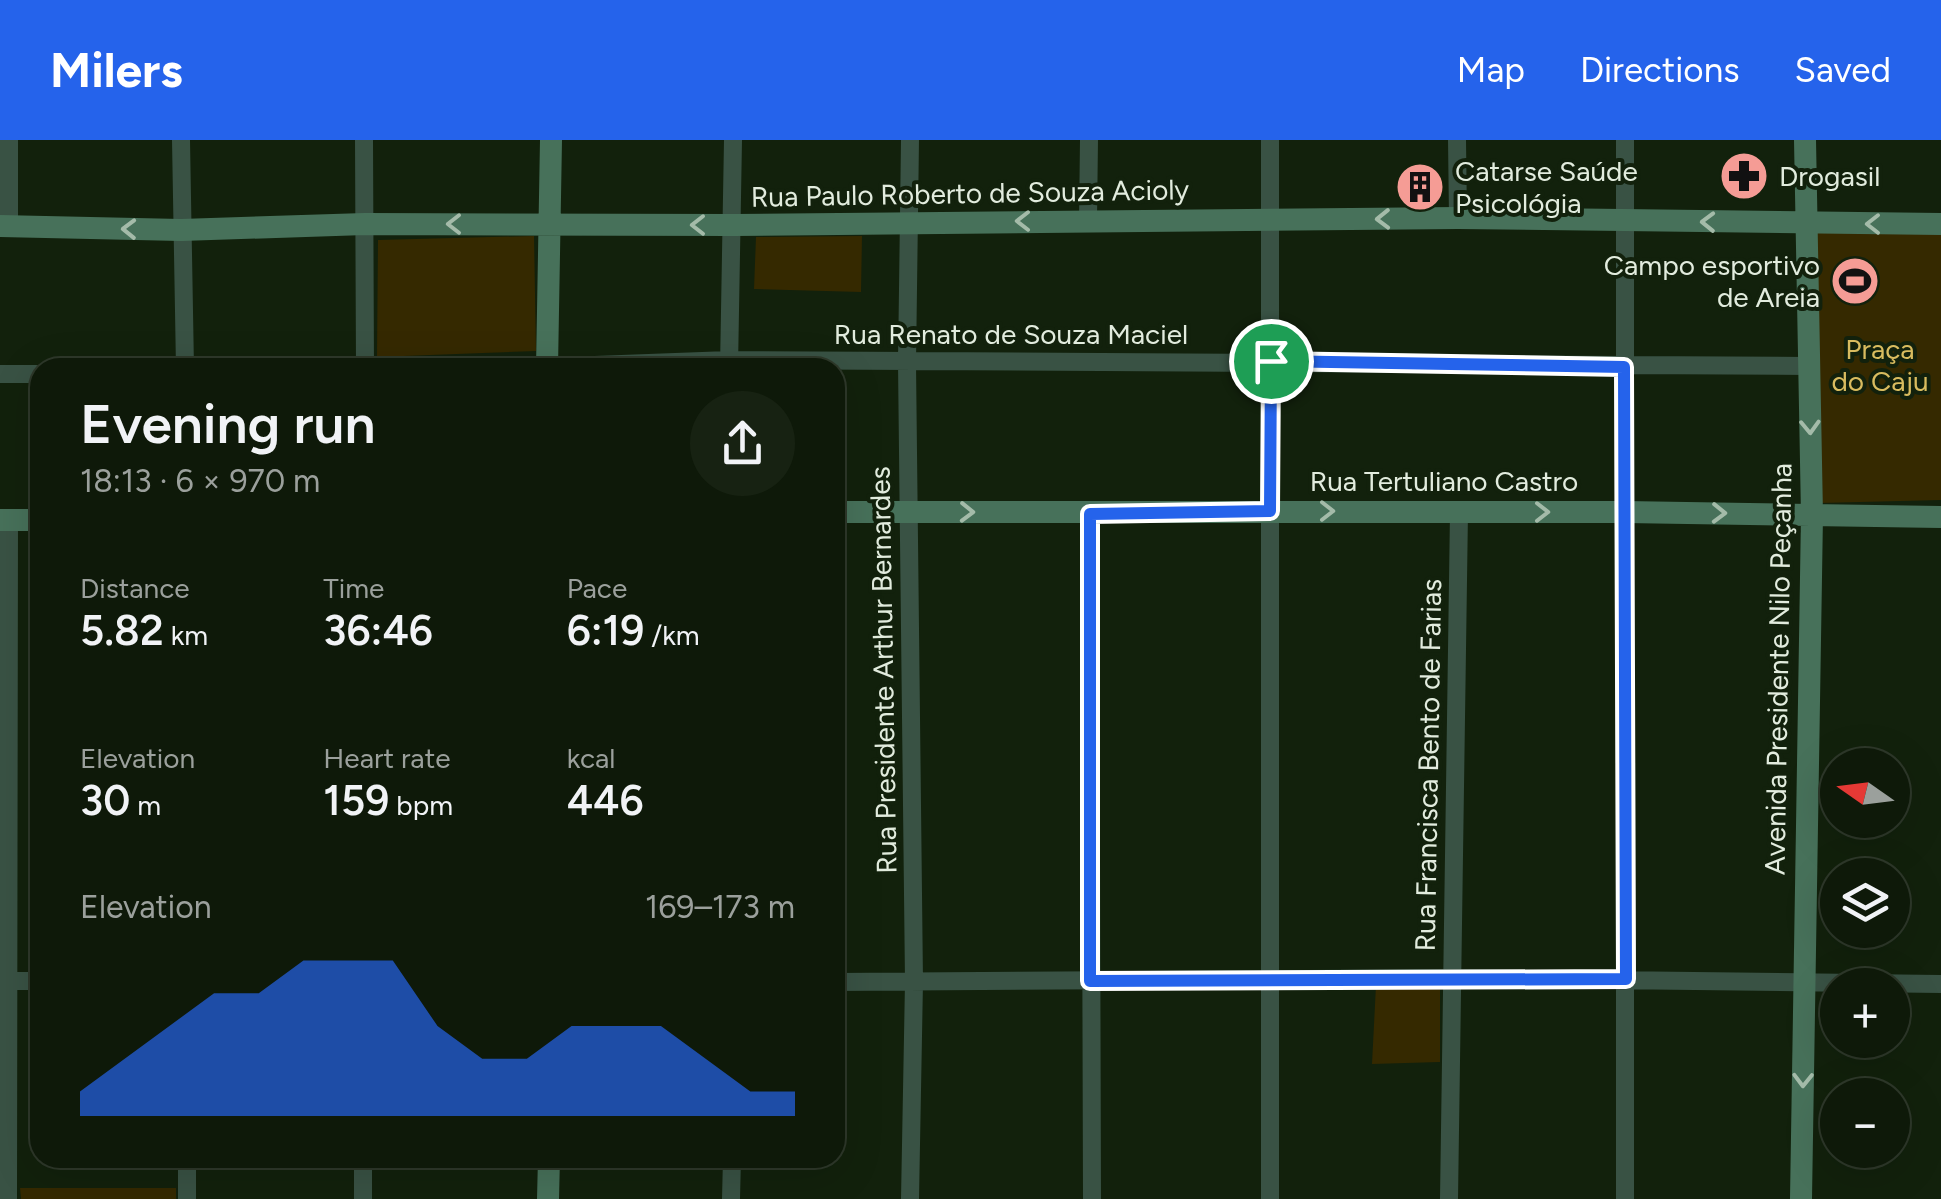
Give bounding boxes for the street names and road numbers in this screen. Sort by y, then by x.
street label: Rua Paulo Roberto de Souza Acioly [751,172,1190,214]
street label: Rua Renato de Souza Maciel [834,317,1188,351]
street label: Avenida Presidente Nilo Peçanha [1757,463,1799,875]
street label: Rua Tertuliano Castro [1310,464,1578,498]
street label: Rua Presidente Arthur Bernardes [862,466,904,874]
street label: Rua Francisca Bento de Farias [1408,578,1448,952]

